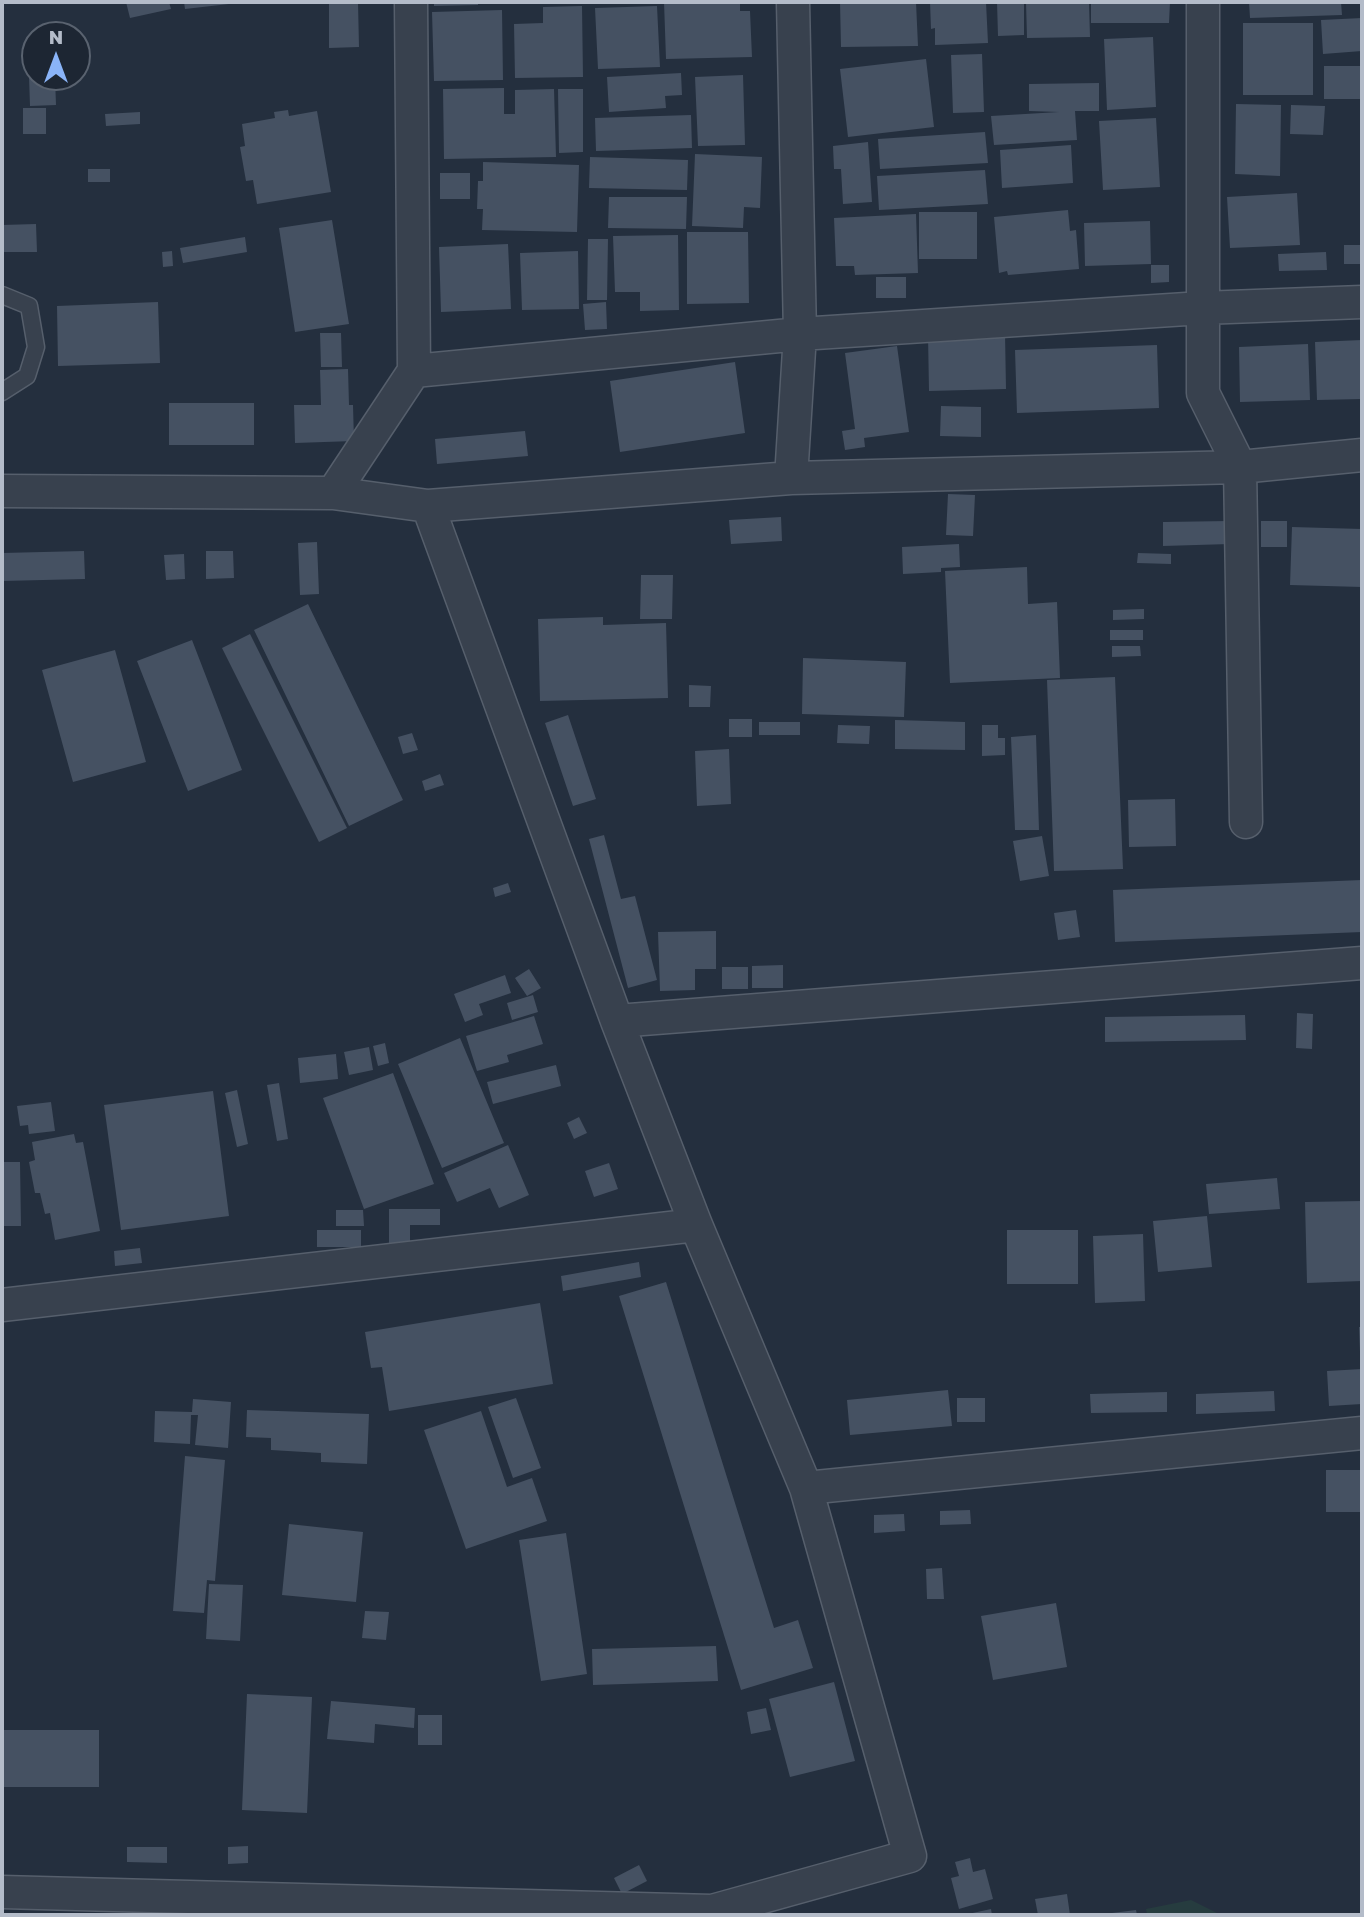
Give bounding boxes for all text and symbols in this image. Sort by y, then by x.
north arrow [21,21,91,91]
text: N [49,25,63,48]

